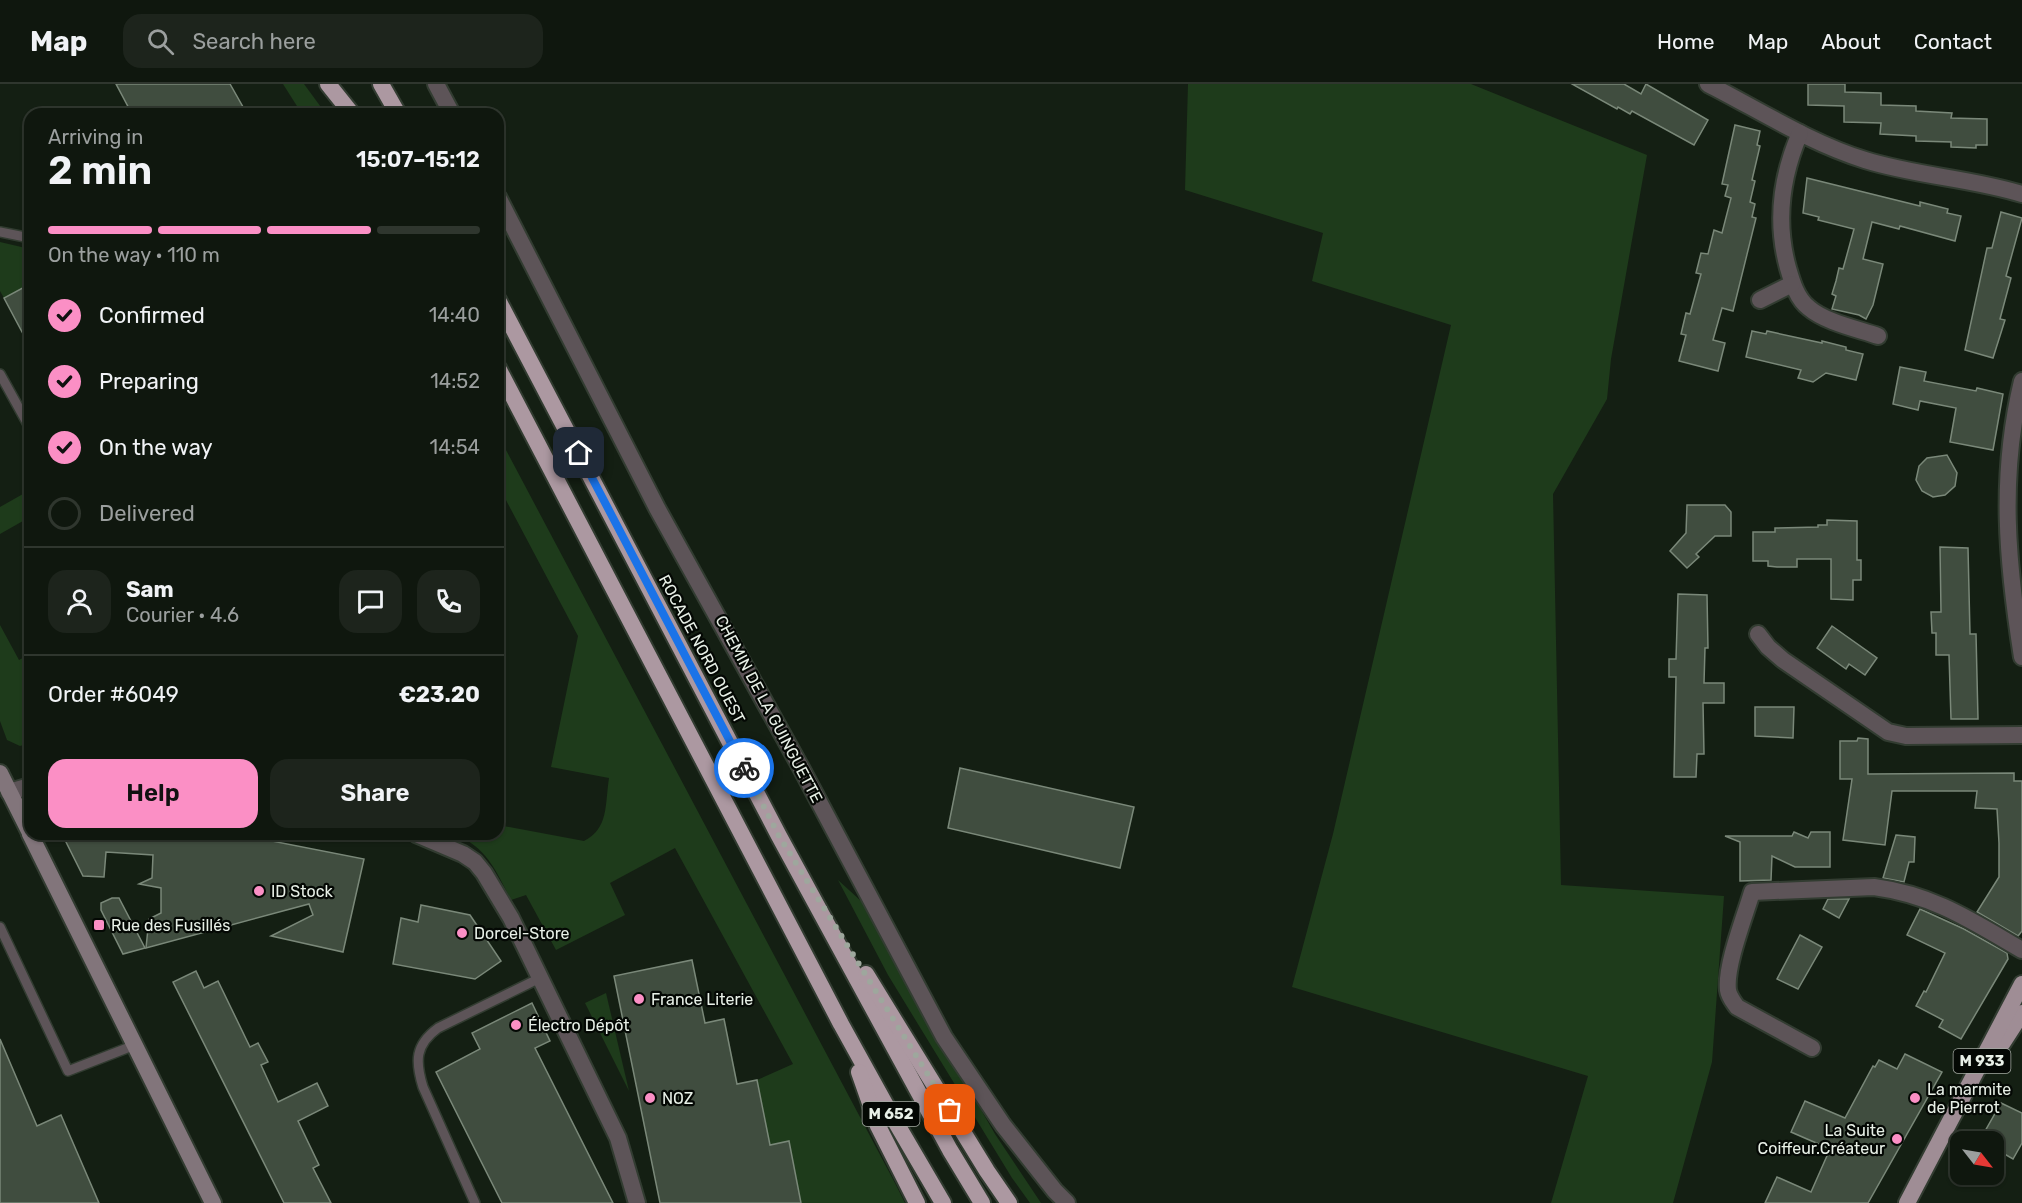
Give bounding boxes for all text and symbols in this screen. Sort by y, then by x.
search box [123,14,543,68]
text: Map [30,25,87,58]
icon: search [144,25,177,58]
text: Search here [192,28,316,55]
text: Home [1657,29,1714,54]
text: Map [1747,29,1788,54]
text: About [1821,29,1881,54]
text: Contact [1914,29,1992,54]
text: Arriving in [48,125,143,149]
text: 15:07–15:12 [356,146,480,173]
text: 2 min [48,148,152,194]
text: On the way · 110 m [48,243,220,267]
icon: check [48,299,81,332]
text: Confirmed [99,302,205,329]
text: 14:40 [429,303,480,327]
icon: check [48,365,81,398]
text: Preparing [99,368,199,395]
text: 14:52 [430,369,480,393]
pin [553,427,604,478]
icon: check [48,431,81,464]
text: On the way [99,434,213,461]
text: 14:54 [430,435,480,459]
icon: home [562,436,595,469]
text: Delivered [99,500,195,527]
button: person [48,570,111,633]
button: chat [339,570,402,633]
button: phone [417,570,480,633]
street label: ROCADE NORD OUEST [655,572,749,726]
text: Sam [126,576,174,603]
text: Courier · 4.6 [126,603,239,627]
street label: CHEMIN DE LA GUINGUETTE [711,612,827,806]
text: Order #6049 [48,681,179,708]
text: €23.20 [398,681,480,708]
courier [714,738,774,798]
icon: bike [728,752,761,785]
button: Help [48,759,258,828]
button: Share [270,759,480,828]
place label: ID Stock [271,882,334,901]
marker: ID Stock [252,884,266,898]
place label: Rue des Fusillés [111,916,230,935]
marker: Rue des Fusillés [92,918,106,932]
place label: Dorcel-Store [474,924,570,943]
marker: Dorcel-Store [455,926,469,940]
place label: France Literie [651,990,753,1009]
marker: France Literie [632,992,646,1006]
place label: Électro Dépôt [528,1016,630,1035]
marker: Électro Dépôt [509,1018,523,1032]
road number: M 933 [1954,1049,2010,1073]
place label: La marmite de Pierrot [1927,1080,2011,1117]
pin [924,1084,975,1135]
place label: NOZ [662,1089,693,1108]
marker: NOZ [643,1091,657,1105]
marker: La marmite de Pierrot [1908,1091,1922,1105]
icon: bag [933,1093,966,1126]
road number: M 652 [862,1102,920,1126]
place label: La Suite Coiffeur.Créateur [1758,1121,1885,1158]
north arrow [1950,1131,2004,1185]
map controls [1950,1131,2004,1185]
marker: La Suite Coiffeur.Créateur [1890,1132,1904,1146]

